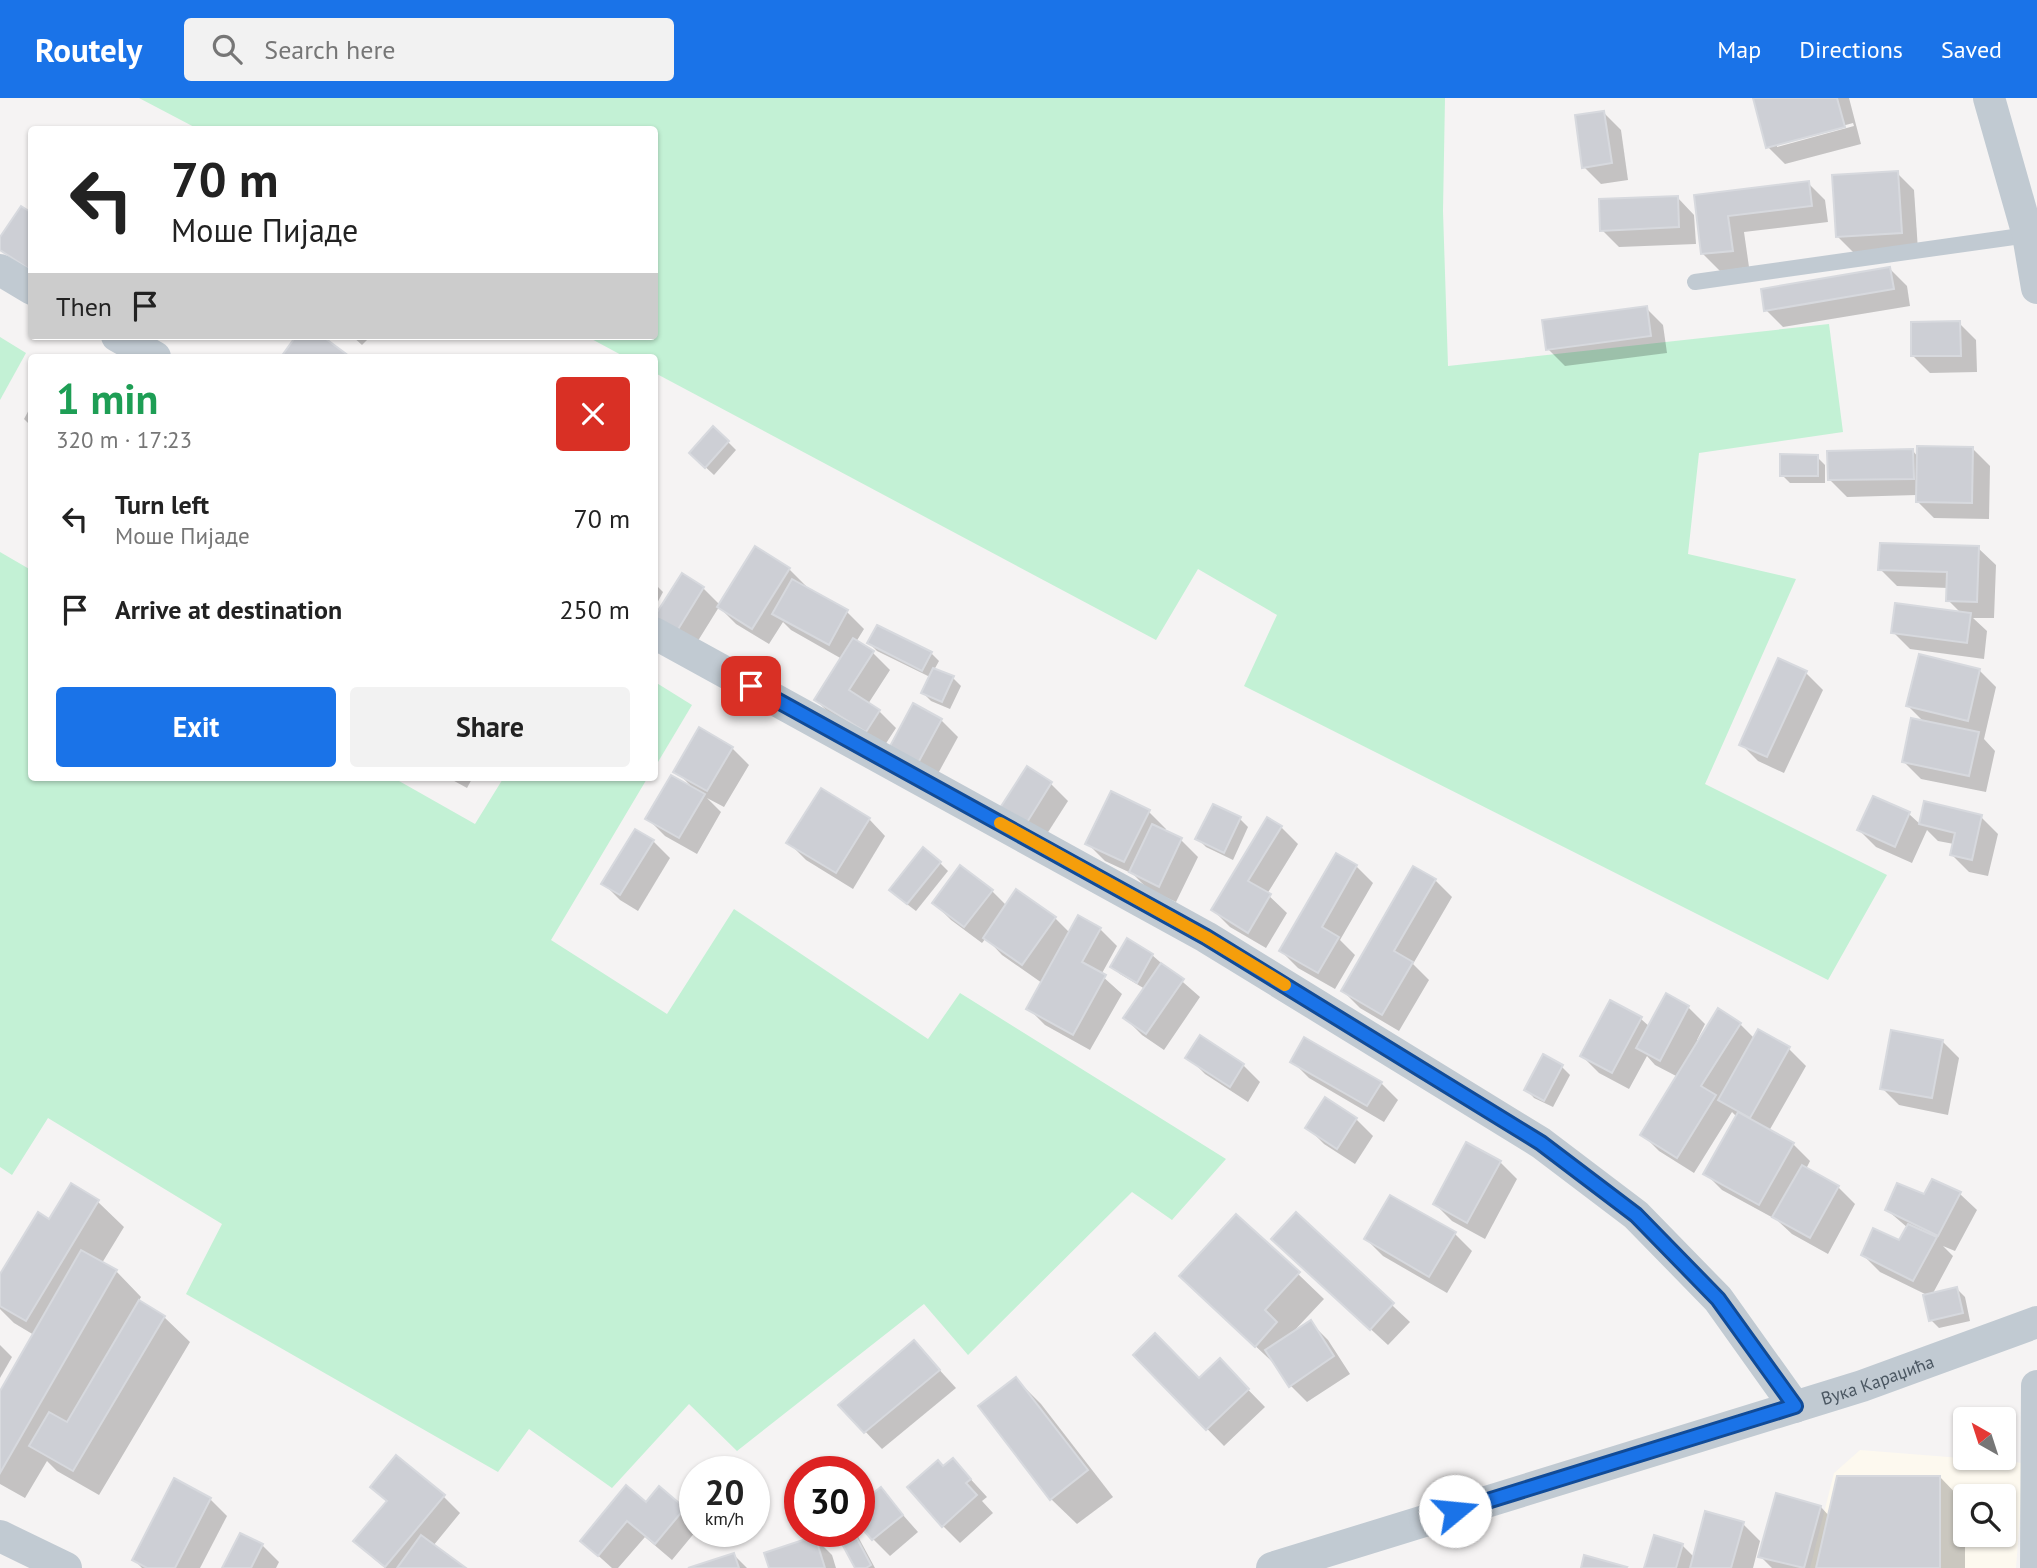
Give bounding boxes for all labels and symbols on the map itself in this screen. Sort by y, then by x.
pin [721,656,781,716]
street label: Вука Караџића [1818,1349,1937,1410]
north arrow [1953,1407,2016,1470]
speed limit sign: 30 [784,1456,875,1547]
position arrow [1418,1474,1492,1548]

